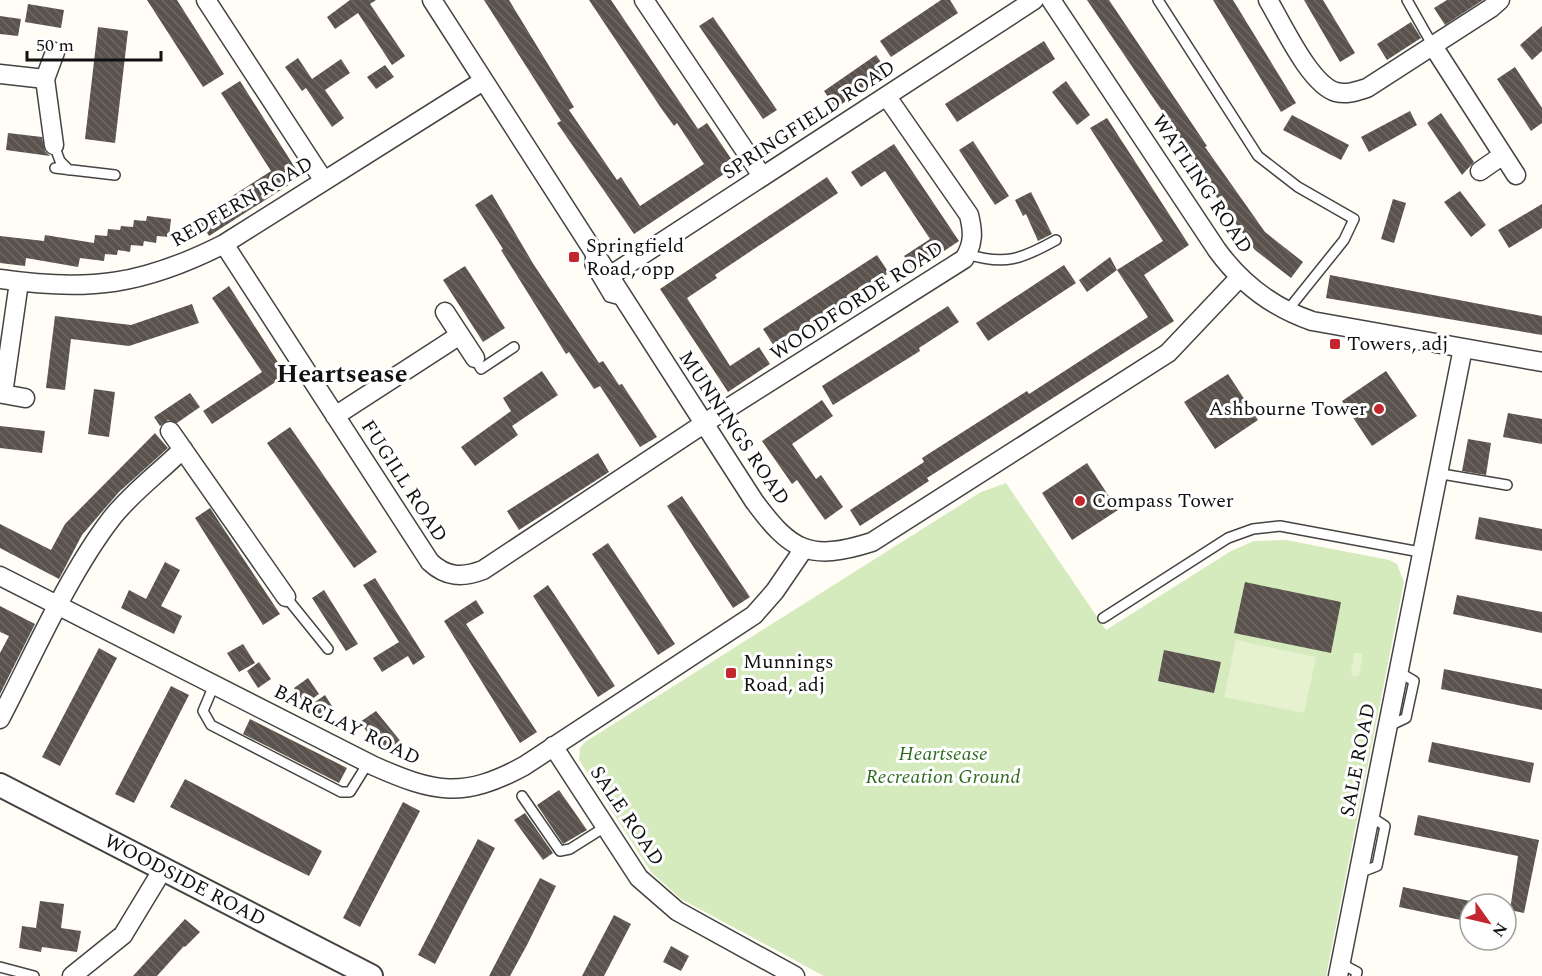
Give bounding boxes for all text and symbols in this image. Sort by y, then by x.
scale bar [27,24,160,62]
text: 50 m [36,32,74,59]
street label: SPRINGFIELD ROAD [717,53,901,187]
street label: WATLING ROAD [1144,108,1260,260]
street label: REDFERN ROAD [165,149,319,255]
place label: Springfield Road, opp [586,231,684,284]
street label: WOODFORDE ROAD [764,234,950,368]
marker: Springfield Road, opp [567,250,581,264]
place label: Towers, adj [1347,329,1449,359]
marker: Towers, adj [1328,337,1342,351]
street label: MUNNINGS ROAD [671,345,797,511]
district label: Heartsease [276,354,408,394]
place label: Ashbourne Tower [1209,394,1367,424]
marker: Ashbourne Tower [1372,402,1386,416]
street label: FUGILL ROAD [353,414,455,548]
place label: Compass Tower [1092,486,1234,516]
marker: Compass Tower [1073,494,1087,508]
place label: Munnings Road, adj [743,647,834,700]
marker: Munnings Road, adj [724,666,738,680]
street label: BARCLAY ROAD [269,676,425,774]
street label: SALE ROAD [1332,701,1384,819]
park label: Heartsease Recreation Ground [866,739,1020,792]
street label: SALE ROAD [582,760,672,872]
street label: WOODSIDE ROAD [99,826,271,934]
north arrow [1458,892,1518,952]
text: N [1486,918,1513,942]

